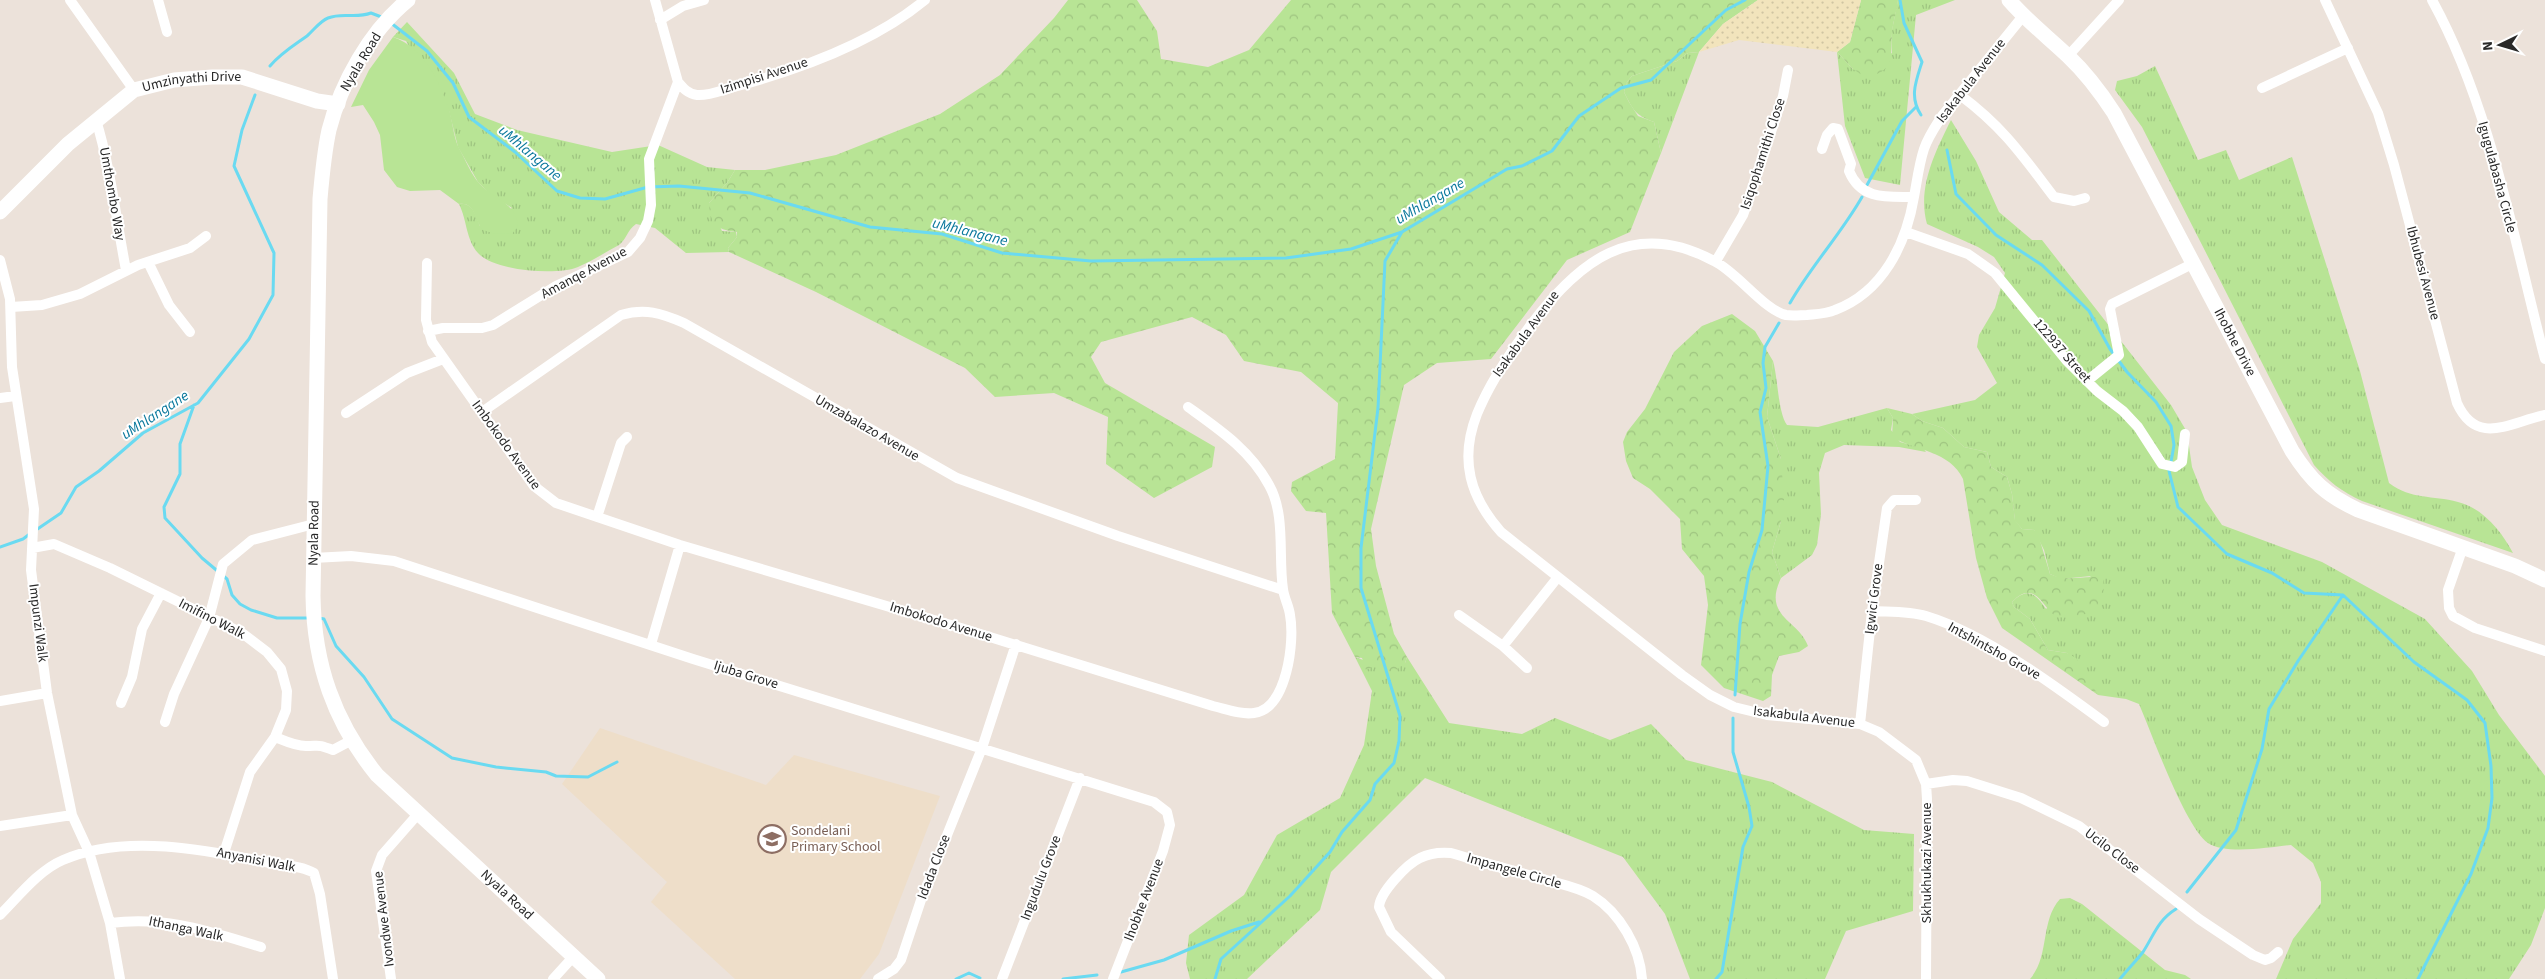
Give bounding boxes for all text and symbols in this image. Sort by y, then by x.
north arrow [2475,20,2525,70]
street label: Nyala Road [335,29,387,95]
street label: Isakabula Avenue [1932,34,2010,127]
text: N [2478,41,2498,52]
street label: Izimpisi Avenue [718,52,810,100]
street label: Umzinyathi Drive [140,67,241,98]
street label: Isiqophamithi Close [1736,96,1791,212]
street label: Igugulabasha Circle [2473,119,2522,235]
water label: uMhlangane [494,120,566,186]
street label: Umthombo Way [94,146,130,243]
water label: uMhlangane [1391,173,1469,229]
water label: uMhlangane [930,213,1010,251]
street label: Ibhubesi Avenue [2401,224,2445,322]
street label: Amanqe Avenue [538,242,630,304]
street label: Isakabula Avenue [1488,287,1564,381]
street label: Ihobhe Drive [2209,305,2261,380]
street label: 122937 Street [2028,314,2096,388]
water label: uMhlangane [117,385,193,445]
street label: Umzabalazo Avenue [811,390,923,466]
street label: Imbokodo Avenue [467,396,545,494]
street label: Nyala Road [303,500,325,566]
street label: Igwici Grove [1860,562,1888,636]
street label: Impunzi Walk [23,583,53,663]
street label: Imifino Walk [175,594,249,644]
street label: Imbokodo Avenue [887,597,995,647]
street label: Intshintsho Grove [1944,617,2044,685]
street label: Ijuba Grove [711,656,781,694]
street label: Isakabula Avenue [1752,701,1856,733]
street label: Skhukhukazi Avenue [1917,802,1937,924]
place label: Sondelani Primary School [791,821,881,857]
school or university icon: Sondelani Primary School [757,824,787,854]
street label: Ucilo Close [2080,824,2144,879]
street label: Idada Close [912,832,956,902]
street label: Ingudulu Grove [1016,832,1066,923]
street label: Anyanisi Walk [215,843,297,877]
street label: Impangele Circle [1464,848,1564,894]
street label: Ihobhe Avenue [1119,856,1169,944]
street label: Nyala Road [476,865,538,925]
street label: Ivondwe Avenue [368,870,400,968]
street label: Ithanga Walk [147,911,225,947]

